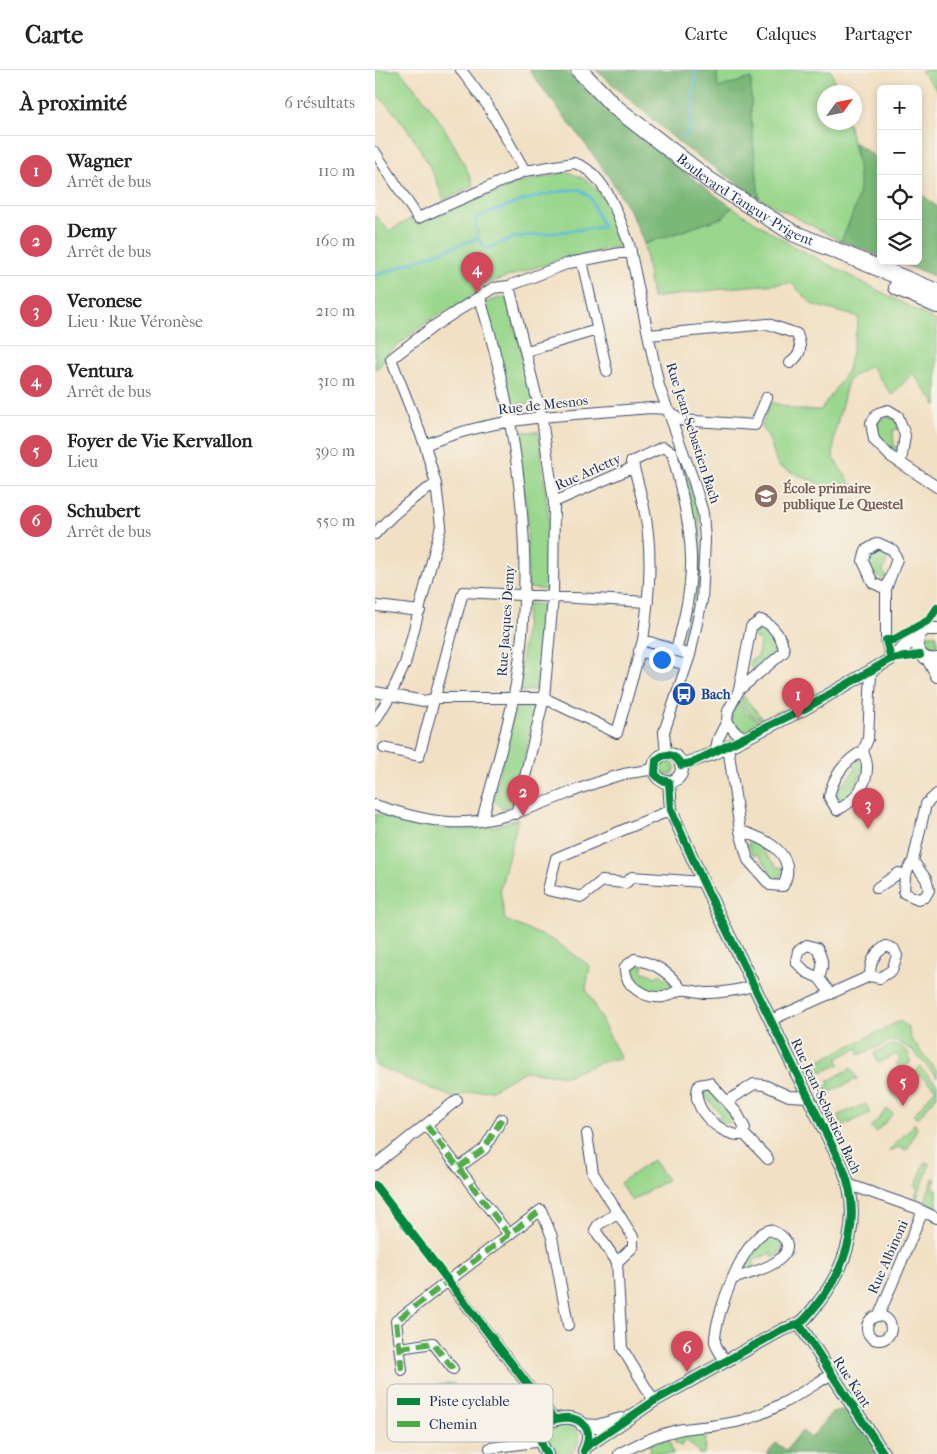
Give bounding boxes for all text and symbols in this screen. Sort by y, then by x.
text: Carte [25,21,83,49]
text: Carte [685,24,728,45]
text: Calques [756,24,816,45]
text: Partager [844,24,912,45]
north arrow [817,85,862,130]
map controls [877,85,922,265]
button: + [877,85,922,130]
text: À proximité [20,91,127,115]
text: 6 résultats [284,93,355,112]
button: − [877,130,922,175]
text: Wagner [67,150,132,172]
street label: Boulevard Tanguy-Prigent [673,150,817,249]
text: 1 [33,161,39,180]
text: 110 m [318,161,355,180]
text: Arrêt de bus [67,172,151,191]
button: locate [877,175,922,220]
text: Demy [67,220,116,242]
button: layers [877,220,922,265]
text: 2 [32,231,40,250]
text: 160 m [315,231,355,250]
text: Arrêt de bus [67,242,151,261]
pin: 4 [461,252,493,293]
text: Veronese [67,290,142,312]
text: 3 [33,301,39,320]
text: 210 m [316,301,355,320]
text: Lieu · Rue Véronèse [67,312,203,331]
text: Ventura [67,360,133,382]
street label: Rue Jean-Sebastien Bach [662,360,724,506]
text: 4 [31,371,41,390]
text: 310 m [317,371,355,390]
text: Arrêt de bus [67,382,151,401]
street label: Rue de Mesnos [497,392,589,418]
text: Foyer de Vie Kervallon [67,430,253,452]
text: 5 [33,441,39,460]
text: 390 m [314,441,355,460]
street label: Rue Arletty [552,450,624,494]
text: Lieu [67,452,98,471]
place label: École primaire publique Le Questel [782,479,904,513]
school or university icon: École primaire publique Le Questel [753,483,779,509]
text: Schubert [67,500,141,522]
text: 6 [32,511,40,530]
text: 550 m [316,511,355,530]
text: Arrêt de bus [67,522,151,541]
street label: Rue Jacques Demy [494,564,518,677]
your location [649,647,675,673]
pin: 1 [782,678,814,719]
bus stop icon: Bach [671,681,697,707]
place label: Bach [701,686,732,703]
pin: 2 [507,775,539,816]
pin: 3 [852,788,884,829]
street label: Rue Jean-Sebastien Bach [787,1036,865,1177]
pin: 5 [887,1065,919,1106]
street label: Rue Albinoni [864,1217,912,1297]
pin: 6 [671,1331,703,1372]
street label: Rue Kant [829,1353,875,1411]
legend [387,1384,553,1442]
text: Piste cyclable [429,1393,509,1410]
text: Chemin [429,1416,477,1433]

